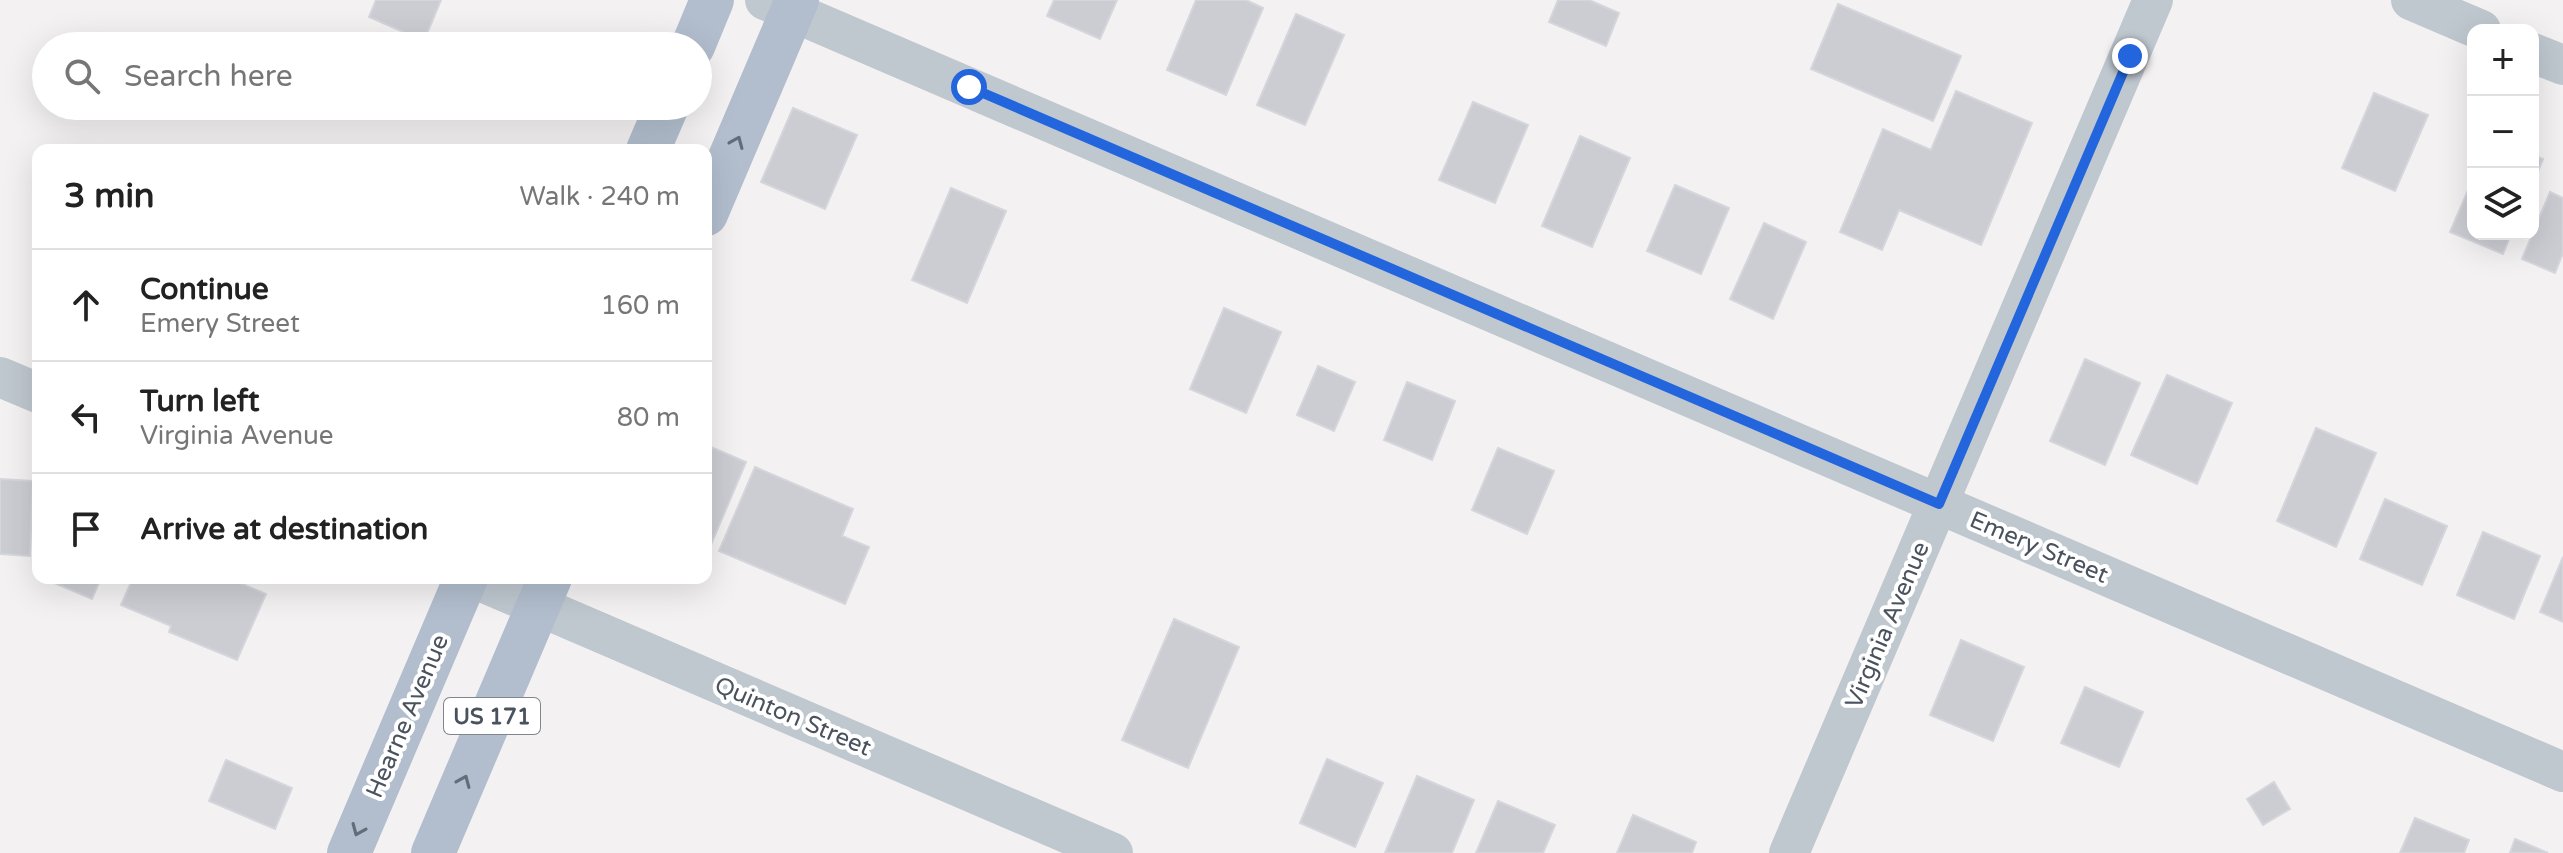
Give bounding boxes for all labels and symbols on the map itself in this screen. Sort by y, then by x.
route end [2112,38,2148,74]
route start [951,69,987,105]
one-way arrow [727,136,743,150]
street label: Emery Street [1965,505,2112,590]
street label: Virginia Avenue [1839,537,1936,713]
street label: Hearne Avenue [360,630,455,802]
street label: Quinton Street [710,670,875,762]
road number: US 171 [444,698,540,734]
one-way arrow [454,775,470,789]
one-way arrow [352,822,368,836]

